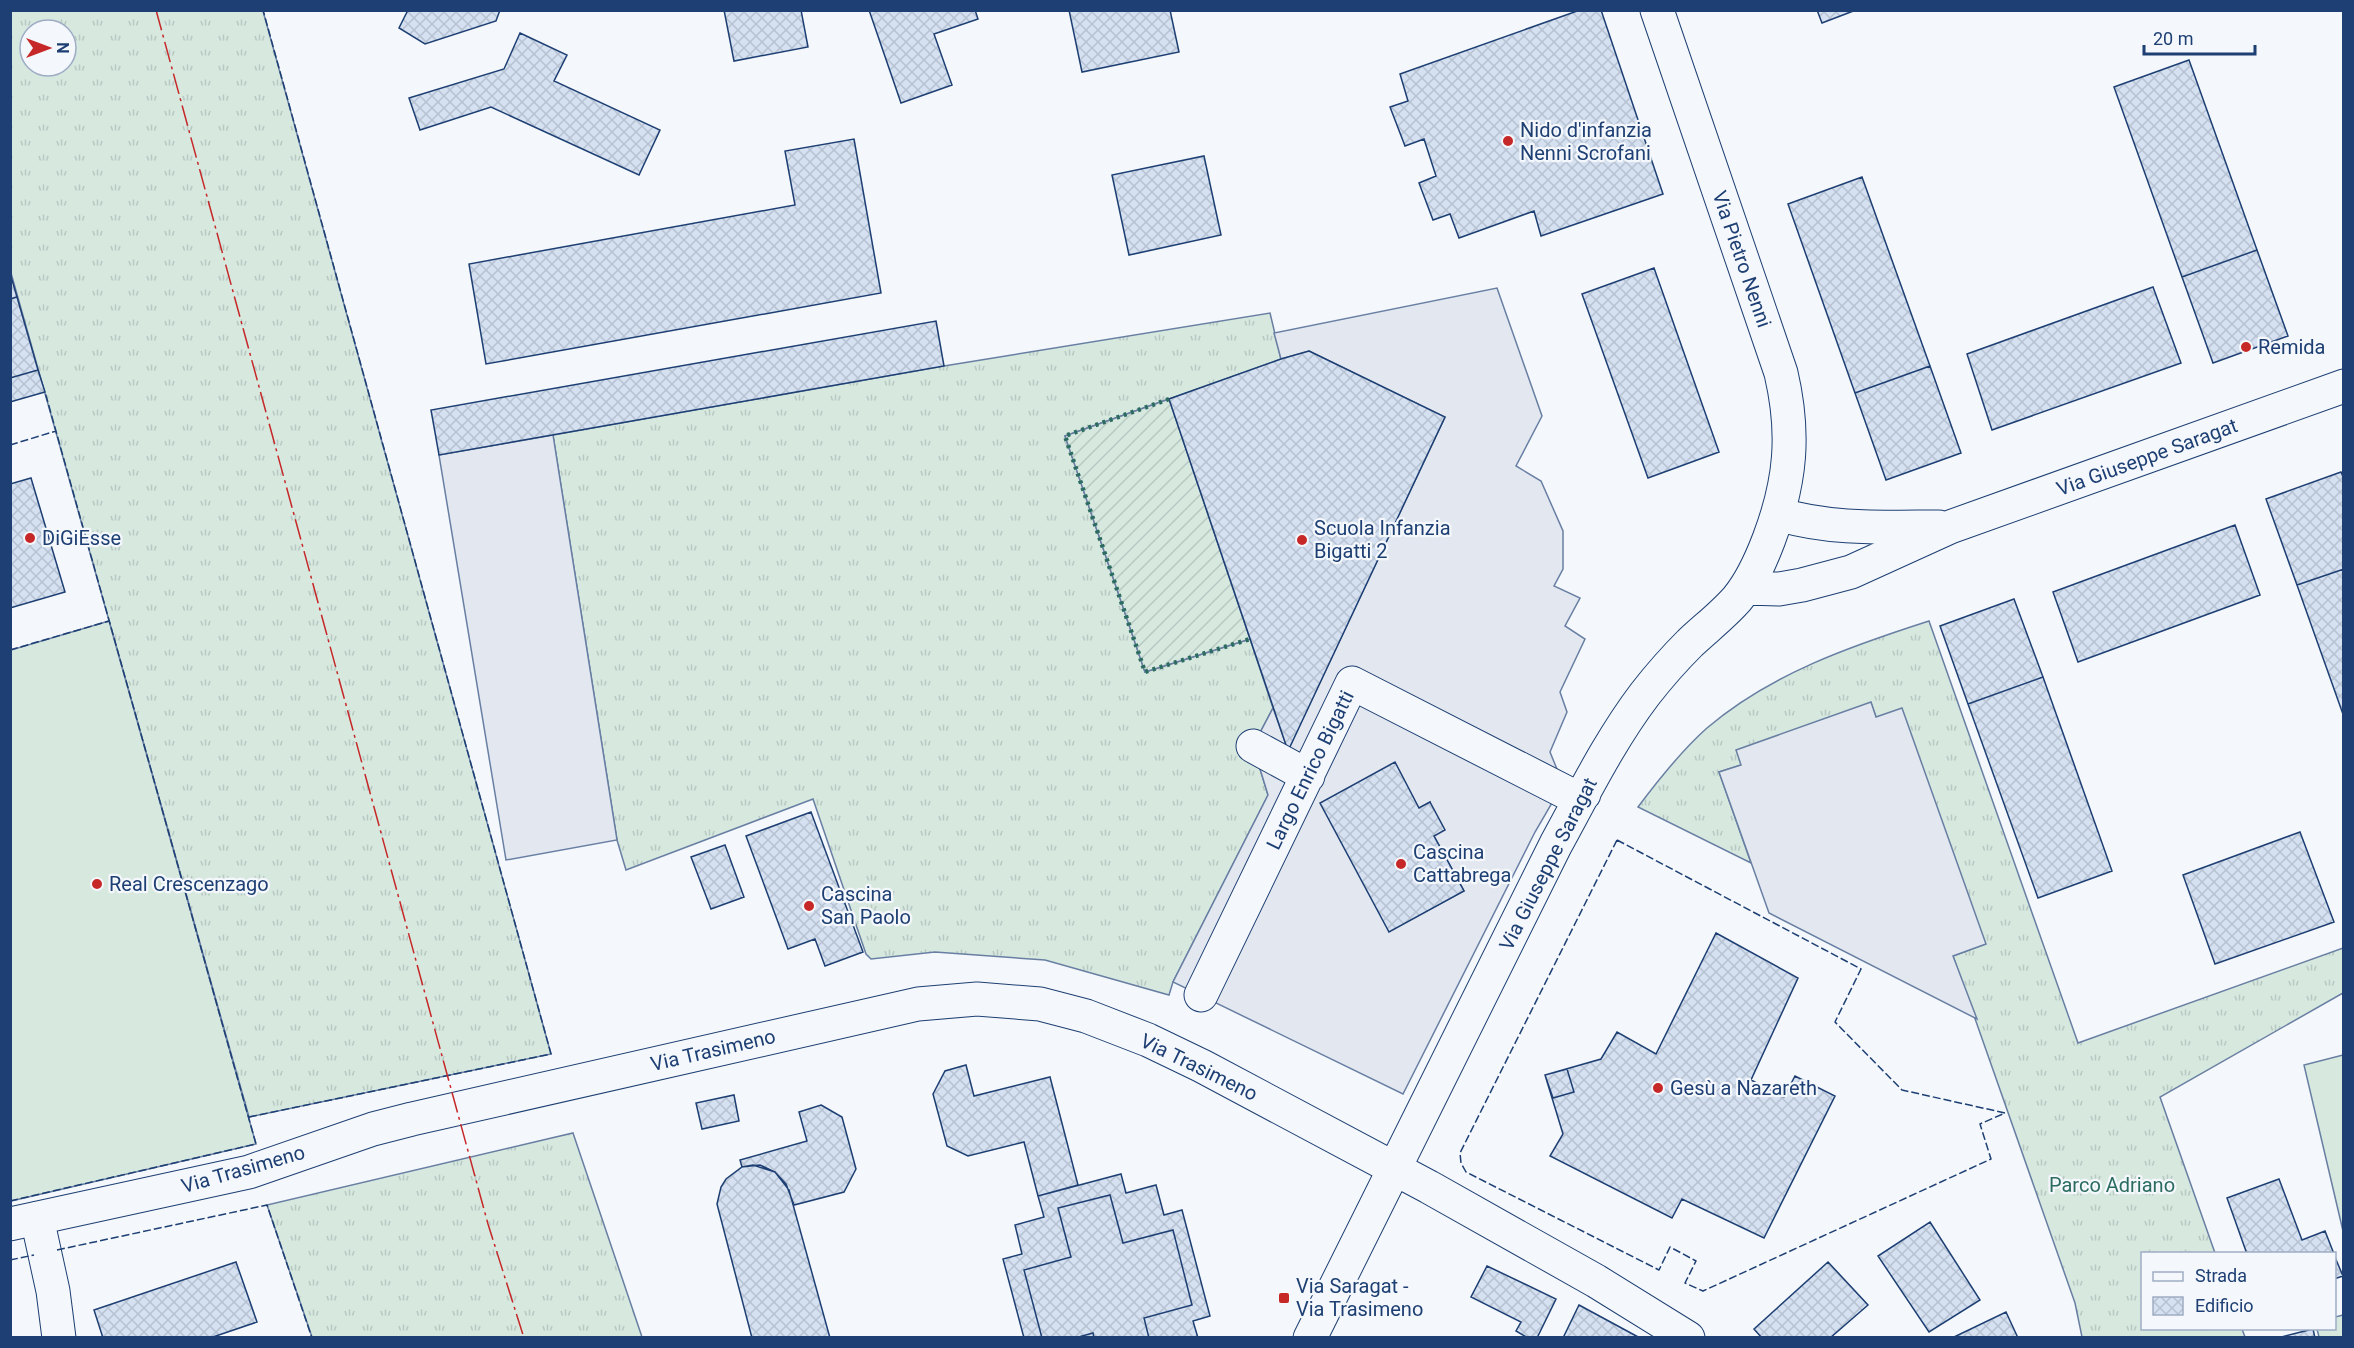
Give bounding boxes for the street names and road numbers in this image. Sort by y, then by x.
street label: Via Pietro Nenni [1707,188,1777,330]
street label: Via Giuseppe Saragat [2053,413,2241,501]
street label: Largo Enrico Bigatti [1261,686,1359,854]
street label: Via Giuseppe Saragat [1494,774,1602,954]
street label: Via Trasimeno [648,1024,778,1076]
street label: Via Trasimeno [1137,1028,1261,1106]
street label: Via Trasimeno [179,1140,307,1198]

